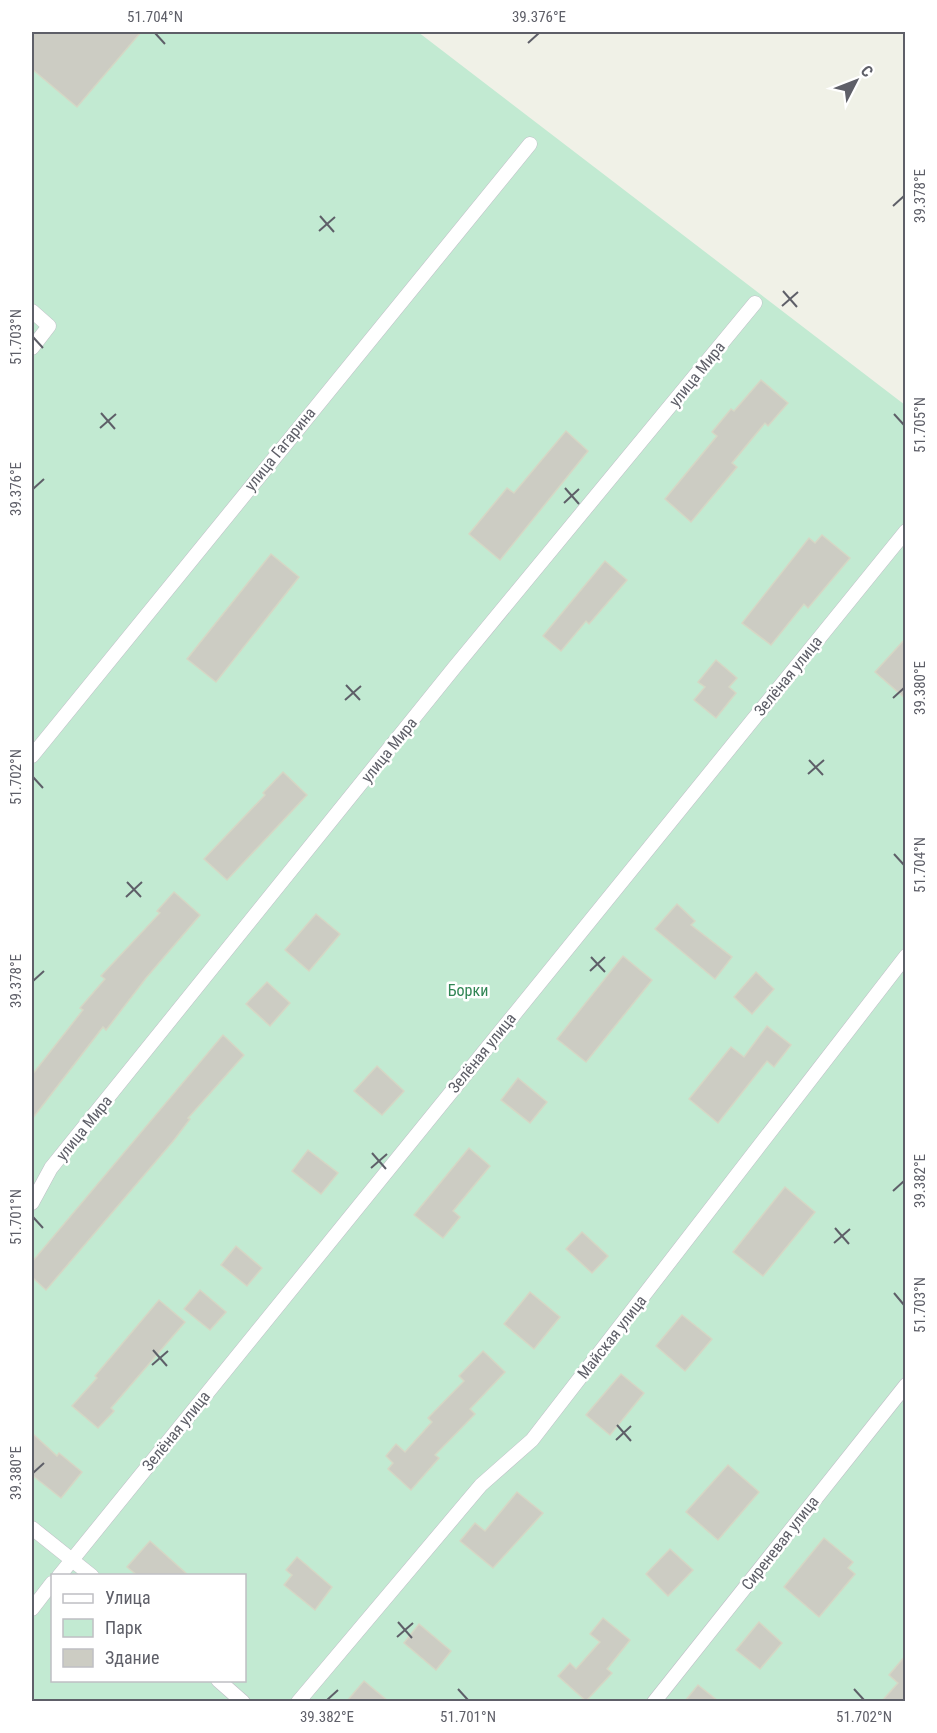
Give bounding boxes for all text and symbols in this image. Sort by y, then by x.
text: 51.704°N [127,8,183,26]
text: 39.376°E [512,8,566,26]
north arrow [826,51,886,111]
text: С [857,62,877,81]
text: 39.378°E [911,169,929,223]
text: 51.703°N [7,309,25,365]
street label: улица Мира [665,338,729,410]
text: 51.705°N [911,397,929,453]
street label: улица Гагарина [241,404,319,494]
text: 39.376°E [7,462,25,516]
street label: Зелёная улица [750,632,826,720]
text: 39.380°E [911,661,929,715]
street label: улица Мира [357,714,421,786]
text: 51.702°N [7,749,25,805]
text: 51.704°N [911,837,929,893]
text: 39.378°E [7,954,25,1008]
park label: Борки [448,981,488,1000]
street label: Зелёная улица [444,1009,520,1097]
street label: улица Мира [52,1092,116,1164]
text: 39.382°E [911,1154,929,1208]
text: 51.701°N [7,1189,25,1245]
text: 51.703°N [911,1277,929,1333]
street label: Майская улица [573,1291,651,1383]
street label: Зелёная улица [138,1387,214,1475]
text: 39.380°E [7,1446,25,1500]
street label: Сиреневая улица [737,1492,823,1594]
legend [51,1574,246,1682]
text: Улица [105,1587,151,1608]
text: Парк [105,1617,143,1638]
text: Здание [105,1647,159,1668]
text: 39.382°E [300,1708,354,1726]
text: 51.701°N [440,1708,496,1726]
text: 51.702°N [836,1708,892,1726]

